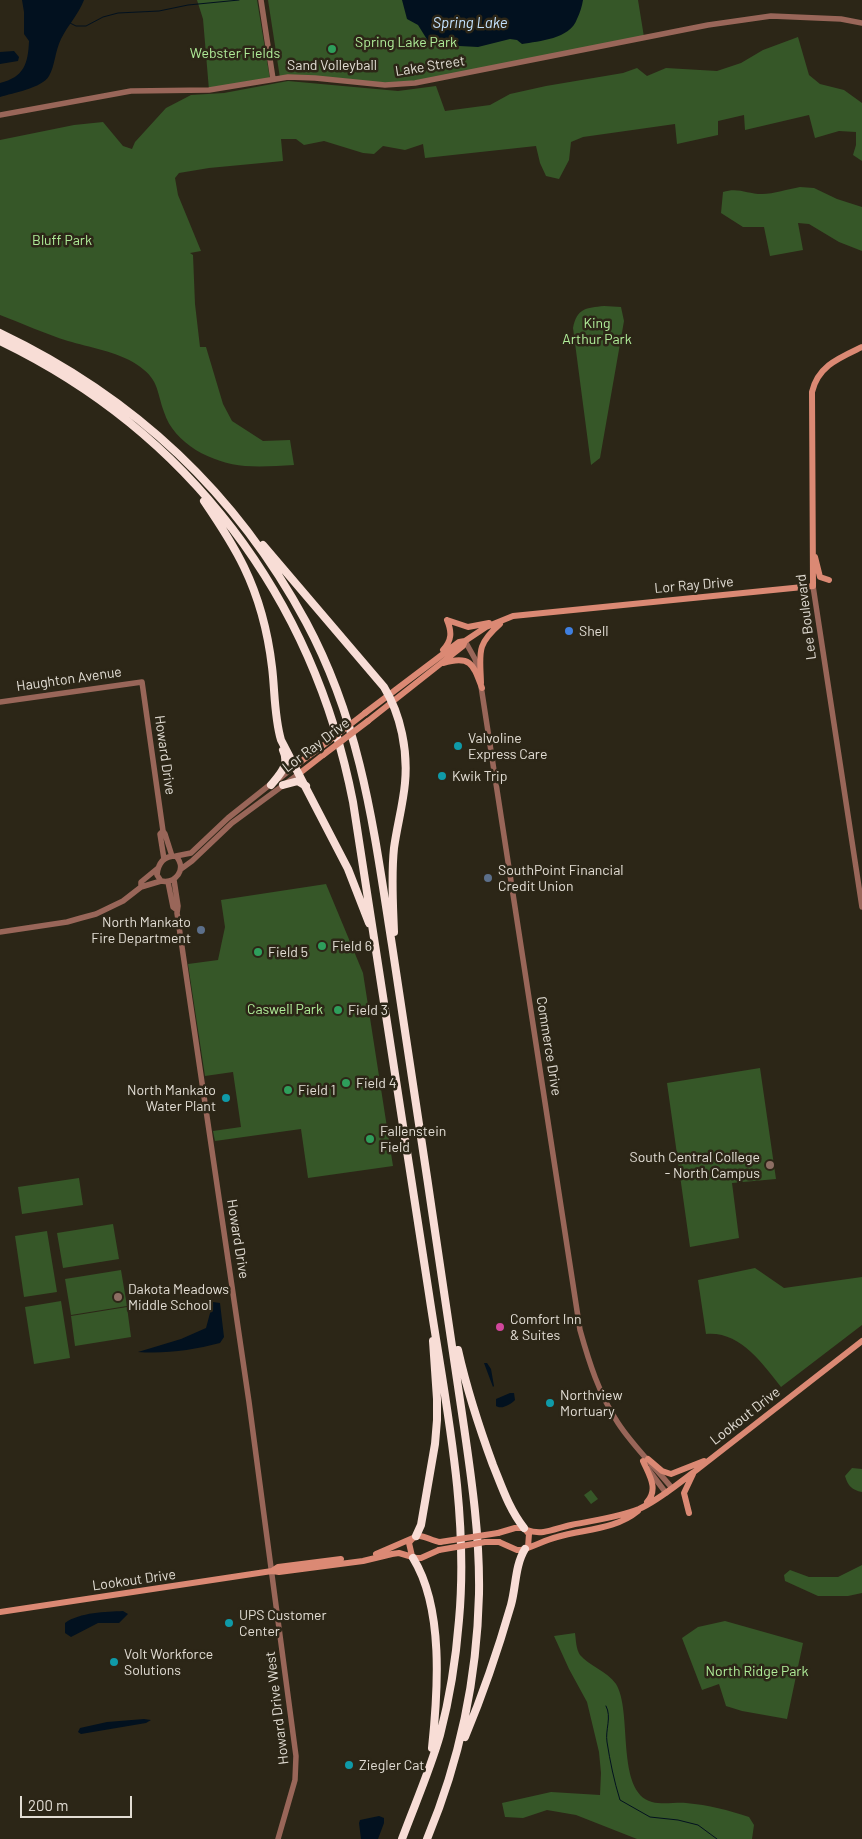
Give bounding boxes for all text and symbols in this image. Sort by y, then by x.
water label: Spring Lake [432,14,508,32]
park label: Spring Lake Park [355,34,457,50]
marker: Sand Volleyball [326,43,338,55]
park label: Webster Fields [190,45,280,61]
street label: Lake Street [394,52,466,80]
place label: Sand Volleyball [287,57,377,73]
park label: Bluff Park [32,232,92,248]
park label: King Arthur Park [562,315,632,348]
street label: Lor Ray Drive [654,573,734,597]
street label: Lee Boulevard [792,573,820,661]
place label: Shell [579,623,609,639]
marker: Shell [563,625,575,637]
street label: Haughton Avenue [15,663,123,695]
street label: Howard Drive [151,714,179,796]
street label: Lor Ray Drive [279,714,353,776]
place label: Valvoline Express Care [468,730,547,762]
marker: Valvoline Express Care [452,740,464,752]
place label: Kwik Trip [452,768,507,784]
marker: Kwik Trip [436,770,448,782]
place label: SouthPoint Financial Credit Union [498,862,624,894]
marker: SouthPoint Financial Credit Union [482,872,494,884]
place label: North Mankato Fire Department [91,914,191,946]
marker: North Mankato Fire Department [195,924,207,936]
place label: Field 6 [332,938,372,954]
marker: Field 6 [316,940,328,952]
place label: Field 5 [268,944,308,960]
marker: Field 5 [252,946,264,958]
street label: Commerce Drive [533,995,565,1097]
park label: Caswell Park [247,1001,323,1017]
place label: Field 3 [348,1002,388,1018]
marker: Field 3 [332,1004,344,1016]
place label: Field 4 [356,1075,396,1091]
marker: Field 4 [340,1077,352,1089]
place label: North Mankato Water Plant [127,1082,216,1114]
place label: Field 1 [298,1082,336,1098]
marker: Field 1 [282,1084,294,1096]
marker: North Mankato Water Plant [220,1092,232,1104]
place label: Fallenstein Field [380,1123,446,1156]
marker: Fallenstein Field [364,1133,376,1145]
place label: South Central College - North Campus [629,1149,760,1182]
marker: South Central College - North Campus [764,1159,776,1171]
street label: Howard Drive [223,1198,253,1280]
place label: Dakota Meadows Middle School [128,1281,229,1314]
marker: Dakota Meadows Middle School [112,1291,124,1303]
place label: Comfort Inn & Suites [510,1311,582,1344]
marker: Comfort Inn & Suites [494,1321,506,1333]
street label: Lookout Drive [707,1383,783,1449]
place label: Northview Mortuary [560,1387,622,1420]
marker: Northview Mortuary [544,1397,556,1409]
street label: Lookout Drive [91,1566,177,1594]
place label: UPS Customer Center [239,1607,327,1640]
marker: UPS Customer Center [223,1617,235,1629]
place label: Volt Workforce Solutions [124,1646,213,1678]
street label: Howard Drive West [262,1650,292,1766]
marker: Volt Workforce Solutions [108,1656,120,1668]
park label: North Ridge Park [706,1663,808,1679]
place label: Ziegler Cat [359,1757,424,1773]
marker: Ziegler Cat [343,1759,355,1771]
scale bar [22,1786,135,1818]
text: 200 m [28,1796,68,1814]

